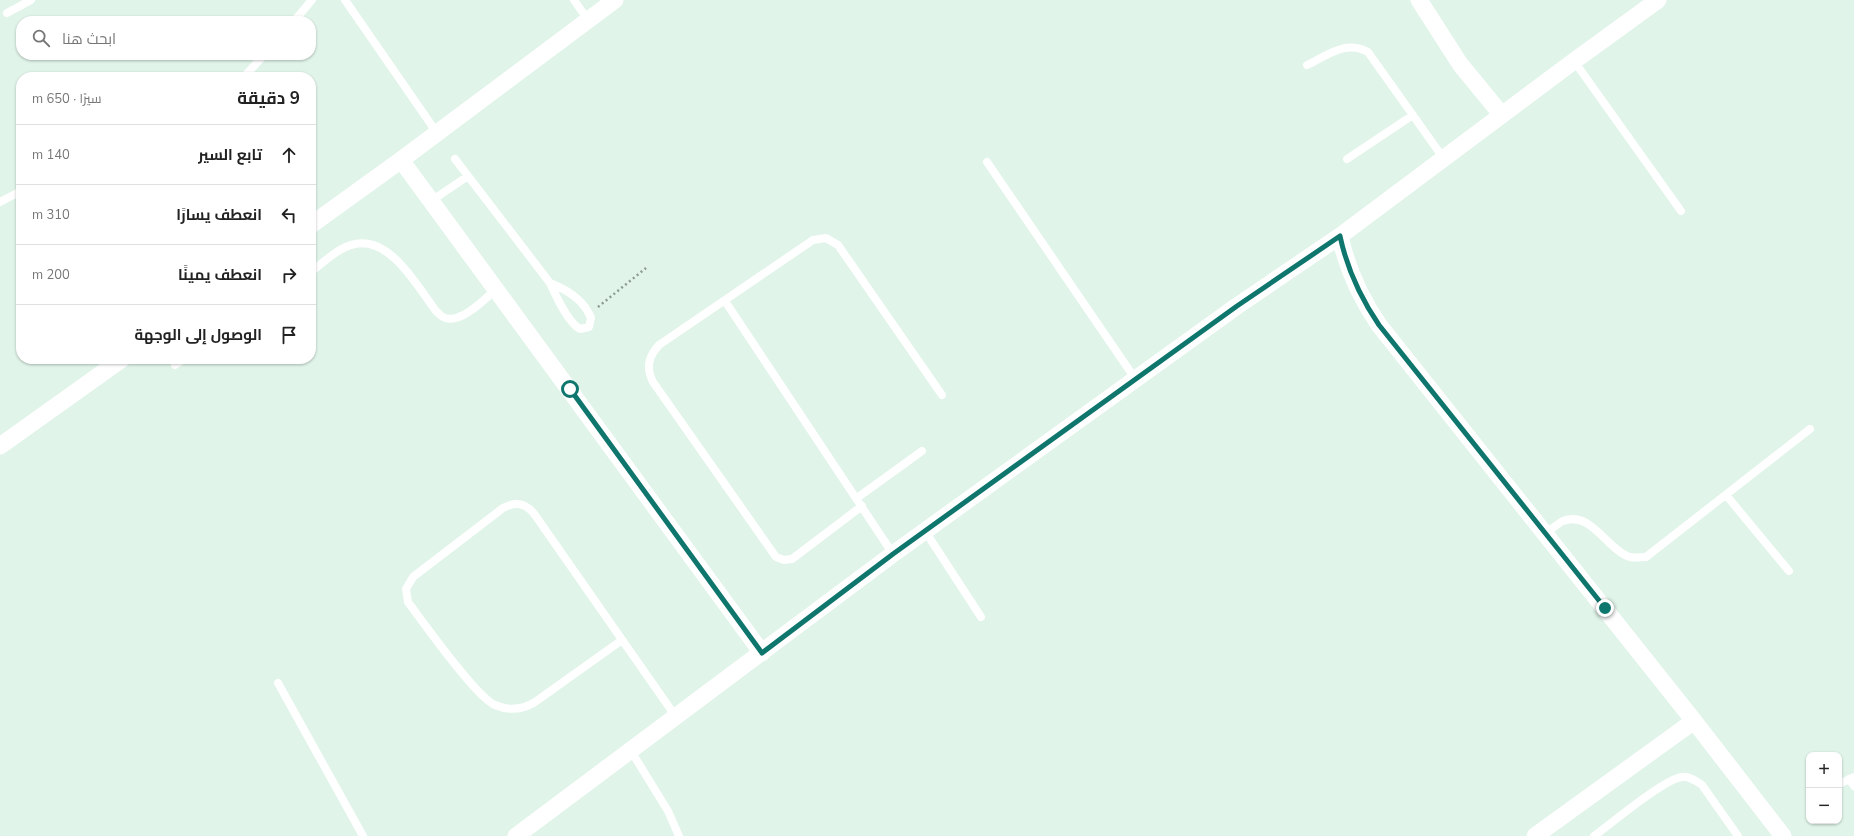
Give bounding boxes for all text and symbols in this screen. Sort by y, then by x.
search box [16,16,316,60]
icon: search [30,27,52,49]
text: ابحث هنا [62,29,116,49]
text: 9 دقيقة [237,87,300,110]
text: سيرًا · 650 m [32,90,102,108]
icon: ahead [278,144,300,166]
text: تابع السير [198,145,262,165]
text: 140 m [32,146,70,164]
icon: left [278,204,300,226]
text: انعطف يسارًا [176,205,262,225]
text: 310 m [32,206,70,224]
icon: right [278,264,300,286]
text: انعطف يمينًا [178,265,262,285]
text: 200 m [32,266,70,284]
icon: arrive [278,324,300,346]
text: الوصول إلى الوجهة [134,325,262,345]
route start [561,380,579,398]
route end [1596,599,1614,617]
map controls [1806,752,1842,824]
button: + [1806,752,1842,788]
button: − [1806,788,1842,824]

